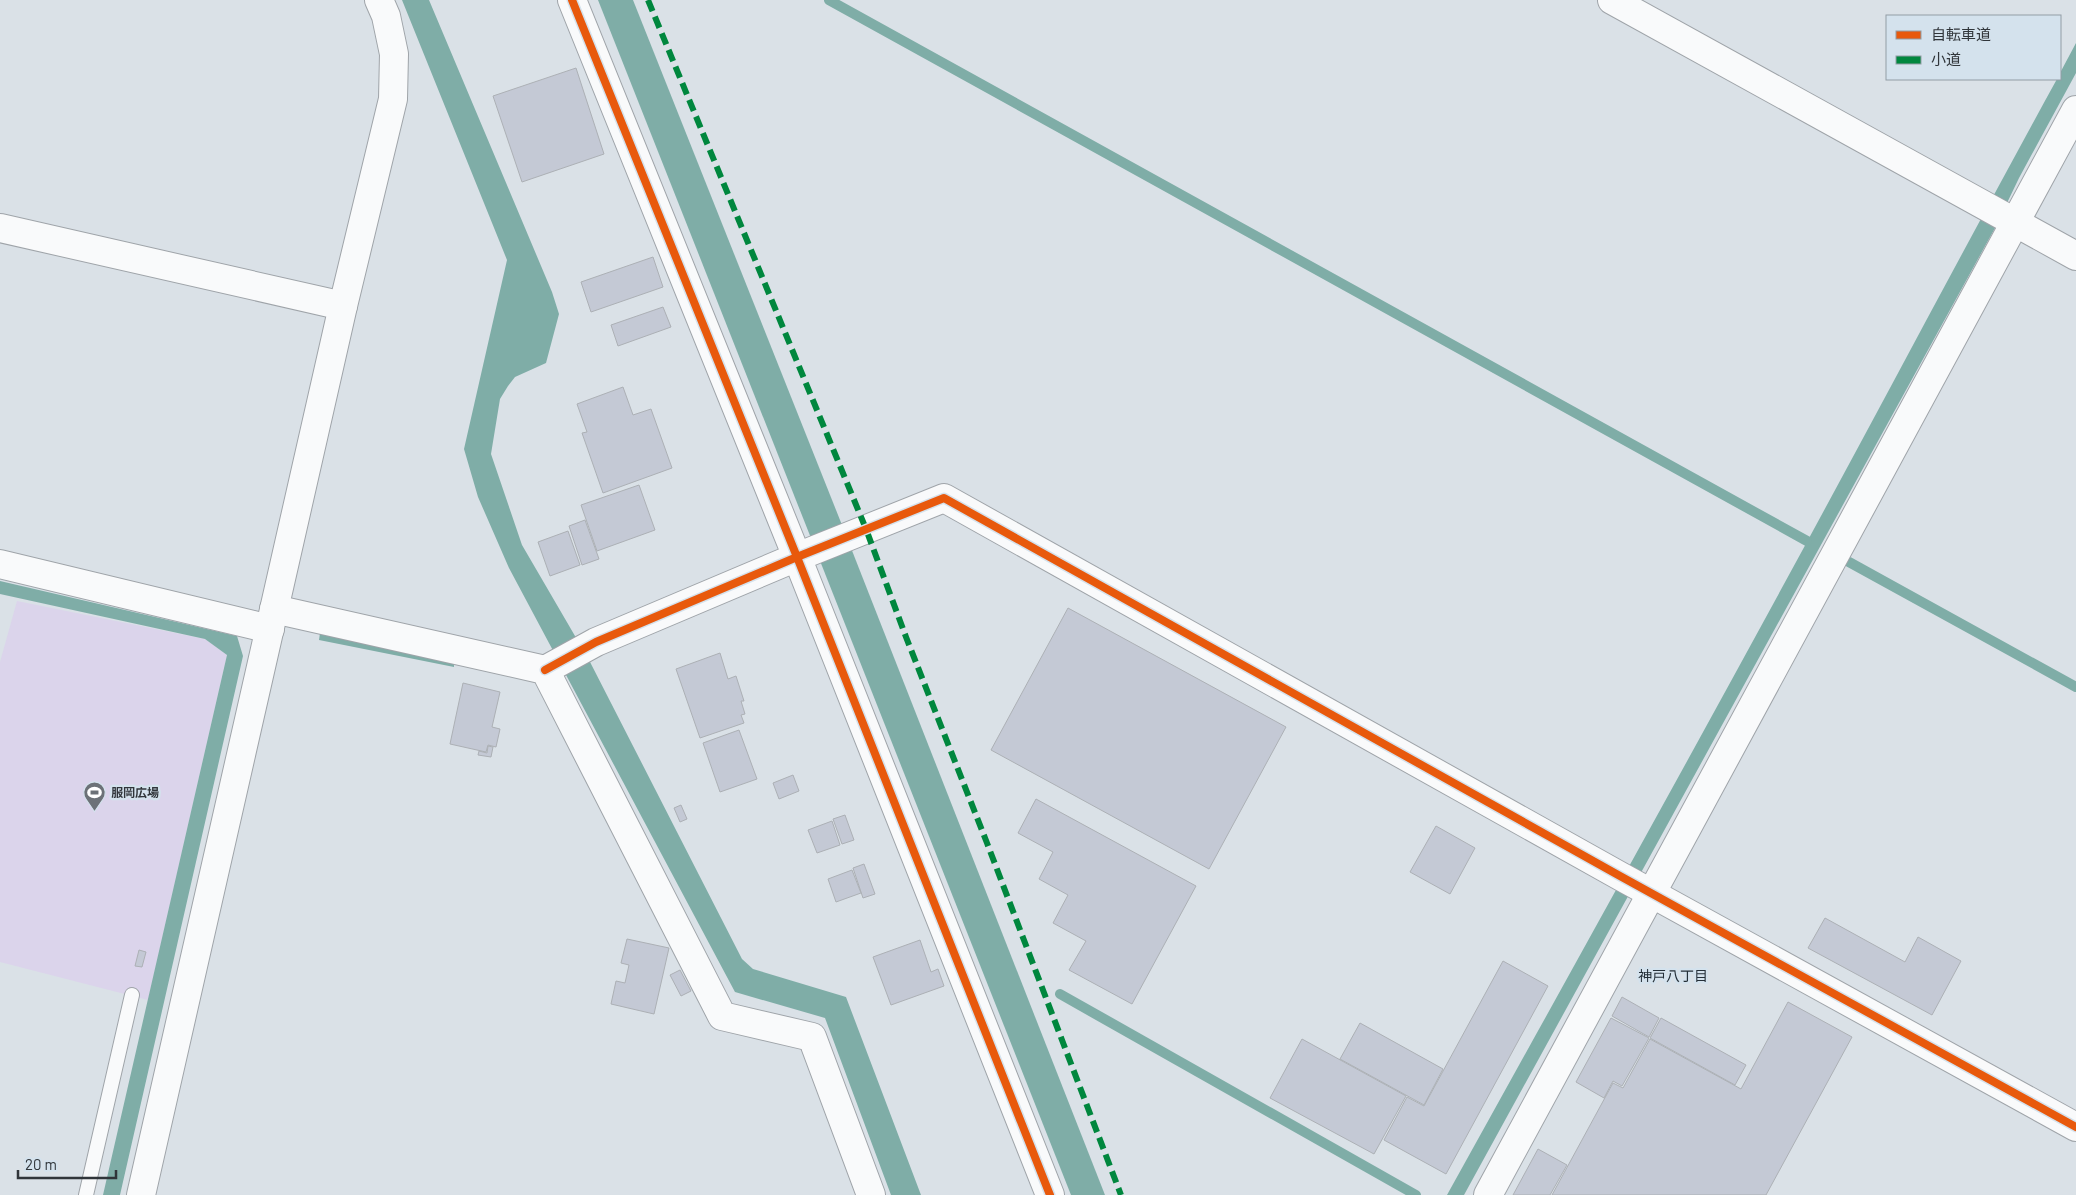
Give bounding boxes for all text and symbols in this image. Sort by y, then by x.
legend [1886,15,2061,80]
text: 自転車道 [1931,25,1991,43]
text: 小道 [1931,50,1961,68]
sports icon: 服岡広場 [83,781,107,812]
place label: 服岡広場 [111,785,159,799]
district label: 神戸八丁目 [1638,967,1708,984]
scale bar [18,1148,115,1180]
text: 20 m [25,1155,57,1173]

